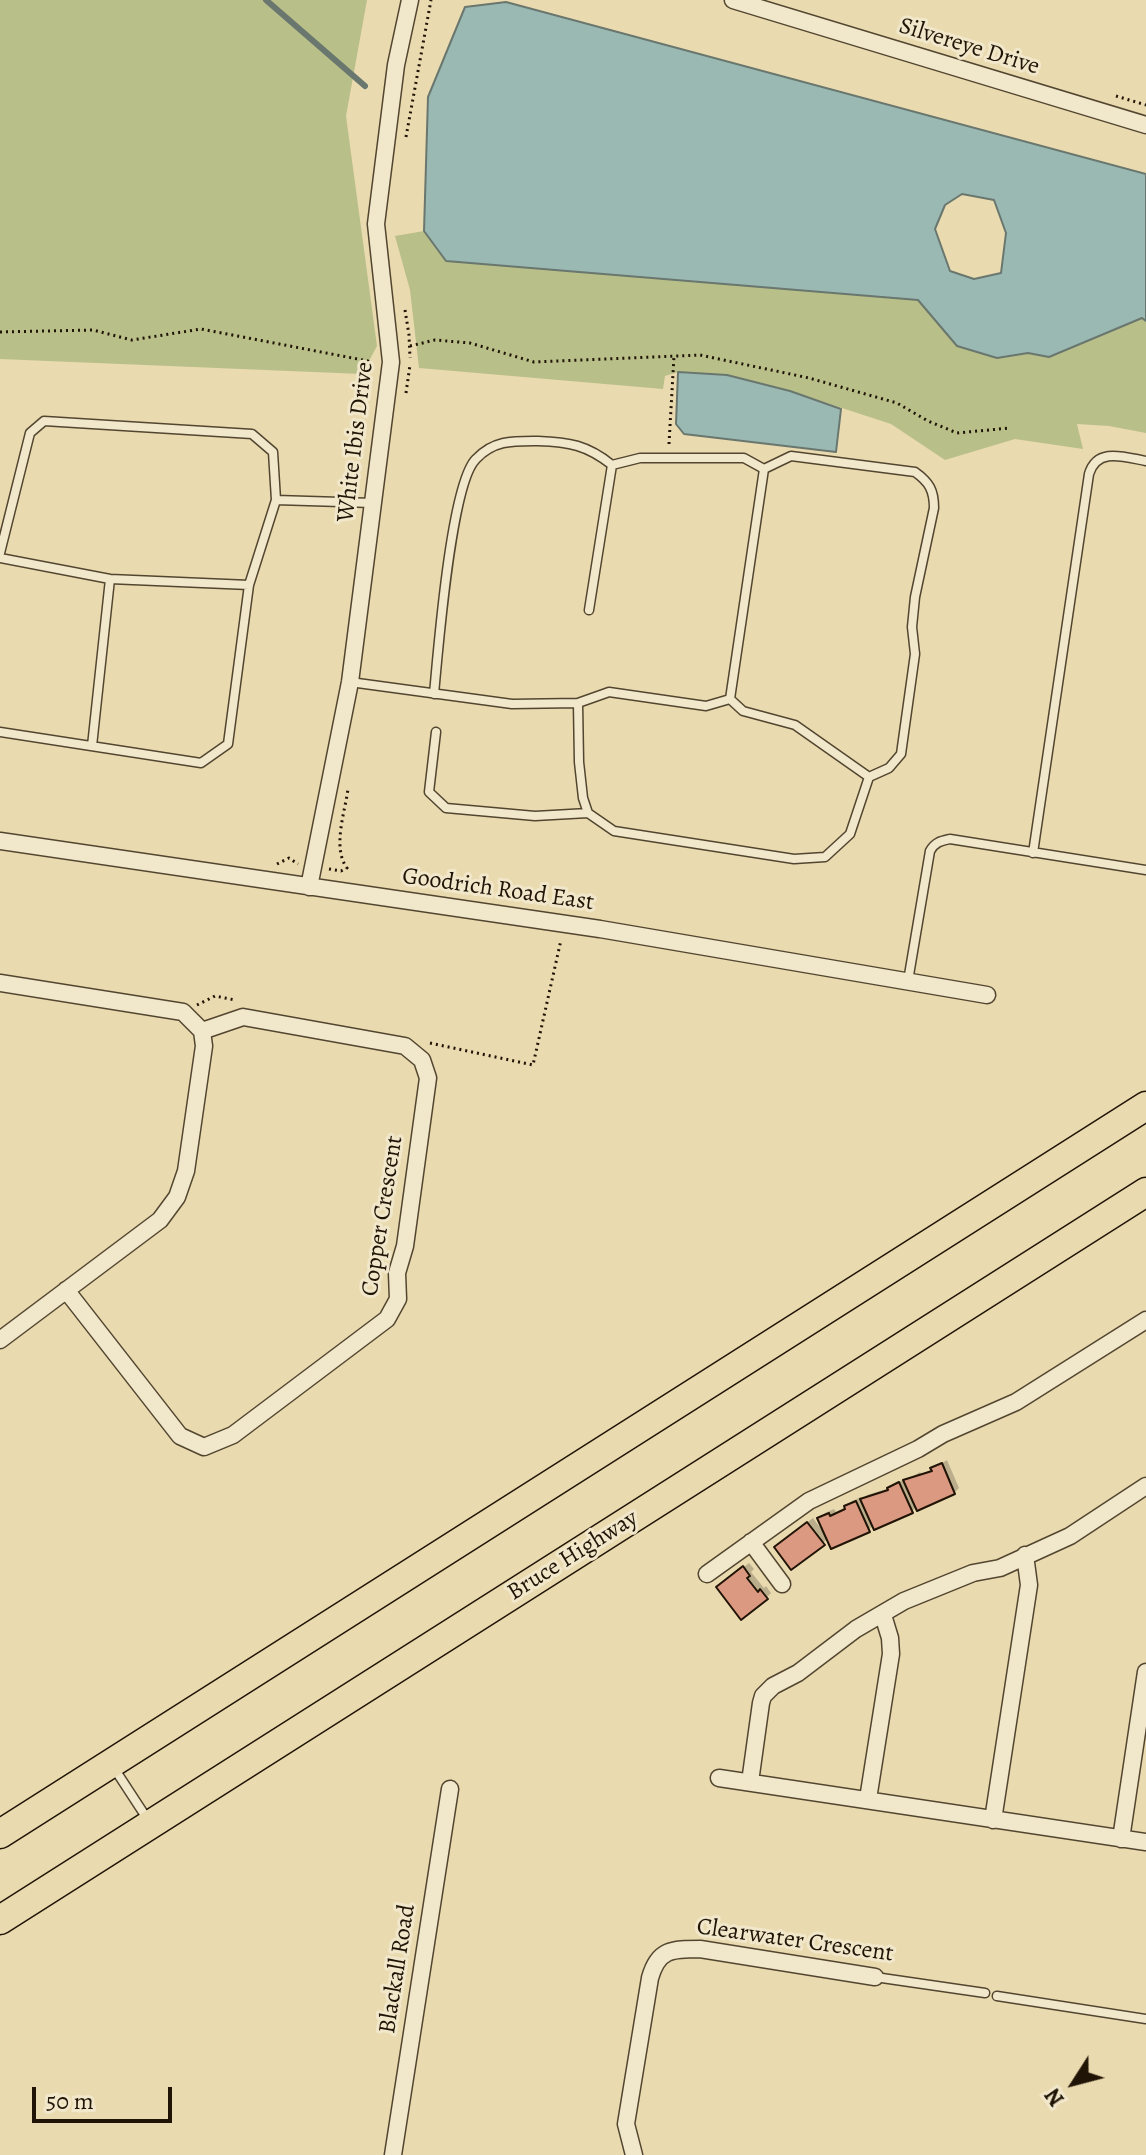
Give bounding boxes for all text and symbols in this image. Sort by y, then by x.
street label: Silvereye Drive [895,12,1043,82]
street label: White Ibis Drive [332,360,380,524]
street label: Goodrich Road East [400,862,596,918]
street label: Copper Crescent [356,1134,410,1298]
street label: Bruce Highway [502,1504,644,1608]
street label: Blackall Road [374,1902,422,2036]
street label: Clearwater Crescent [695,1913,895,1969]
north arrow [1034,2043,1114,2123]
scale bar [36,2071,176,2121]
text: N [1038,2082,1071,2112]
text: 50 m [46,2085,94,2117]

